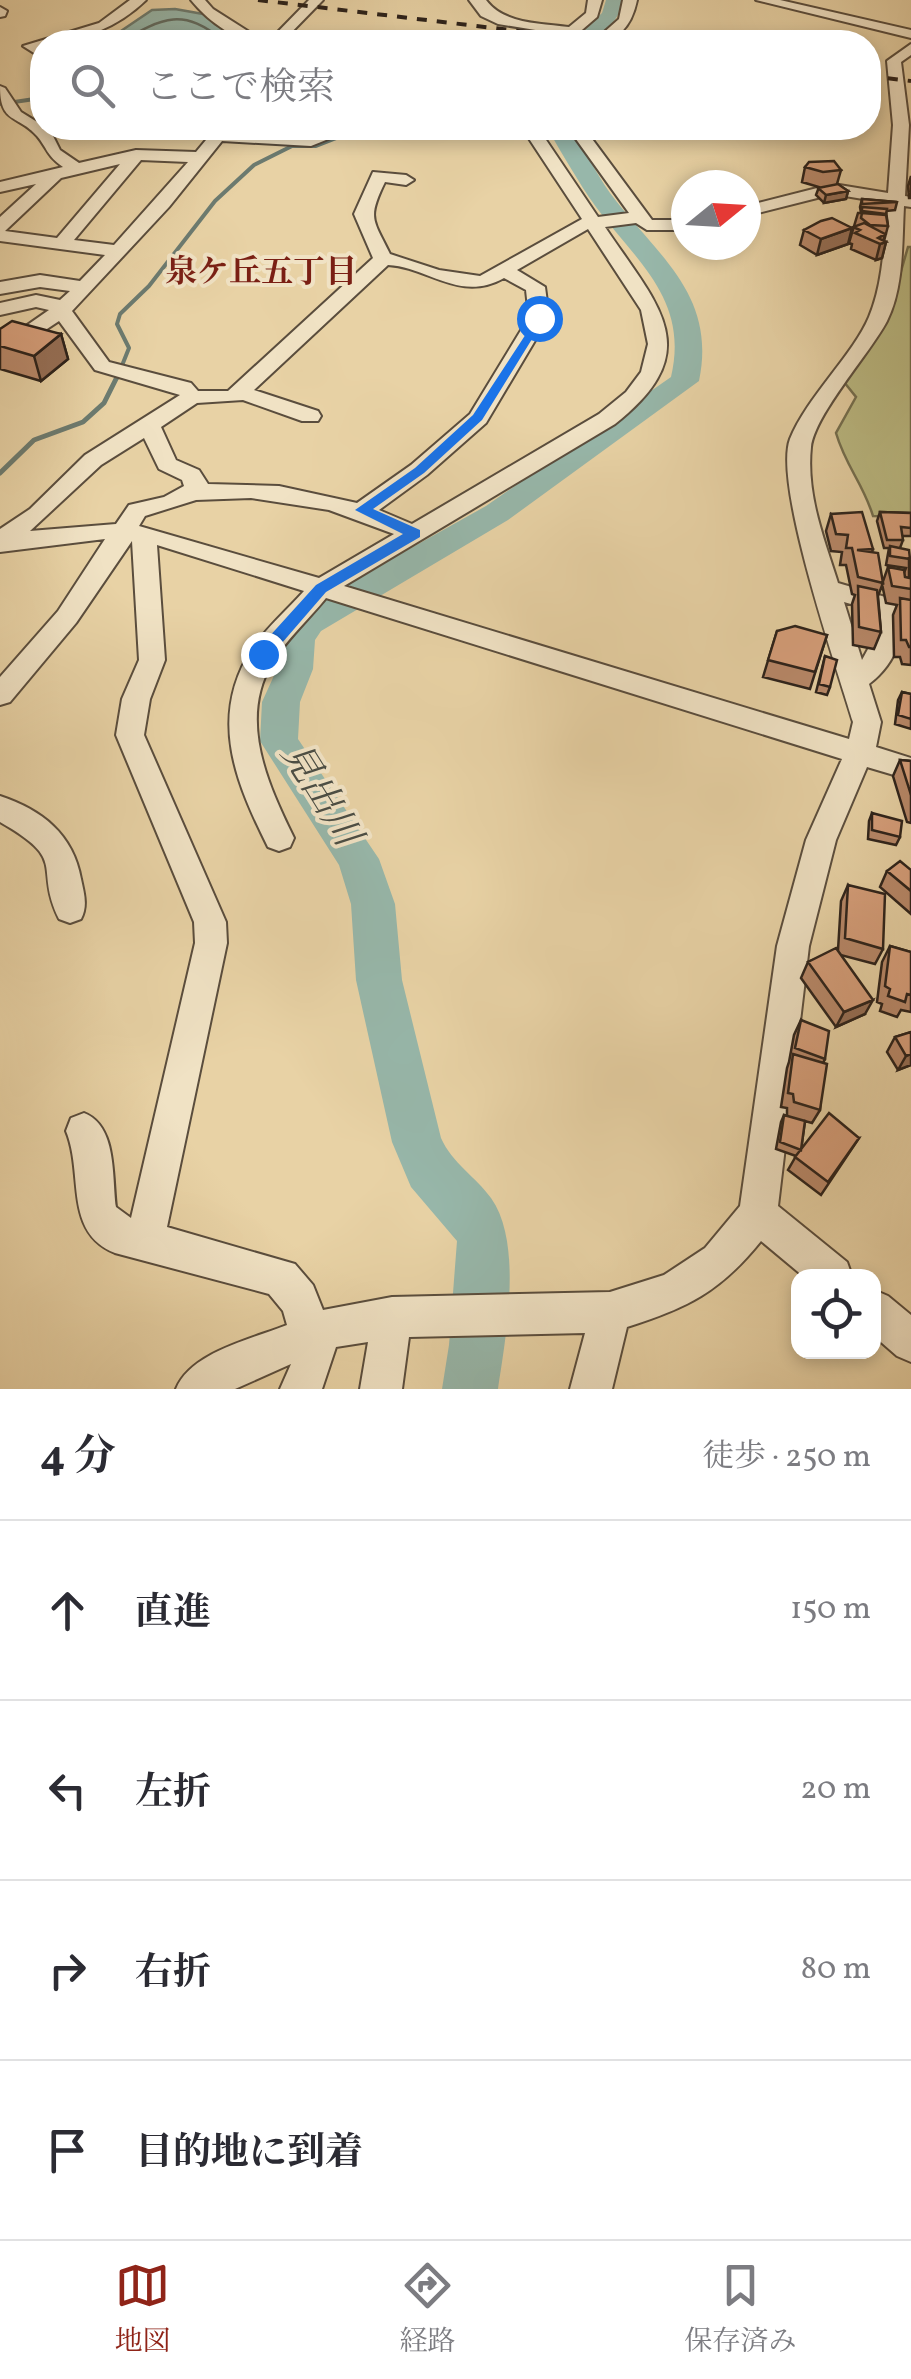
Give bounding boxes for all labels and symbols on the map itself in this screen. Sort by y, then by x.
north arrow [671,170,761,260]
district label: 泉ケ丘五丁目 [165,252,357,296]
route start [517,296,563,342]
route end [241,632,287,678]
water label: 見出川 [266,733,374,861]

